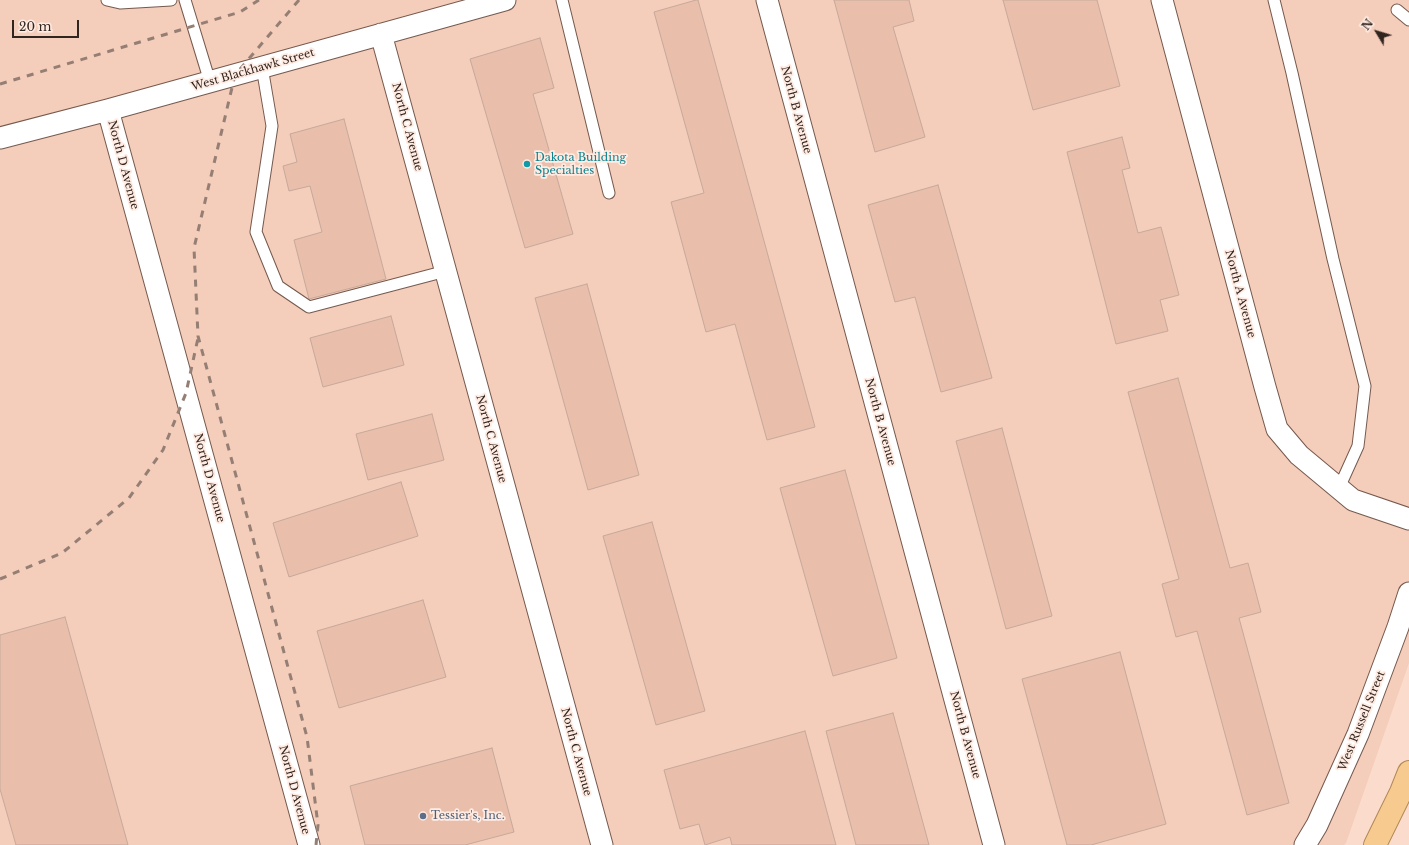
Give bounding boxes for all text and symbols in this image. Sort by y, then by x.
scale bar [14,12,81,38]
north arrow [1357,12,1397,52]
text: N [1359,16,1376,33]
text: 20 m [19,19,51,34]
street label: West Blackhawk Street [190,46,316,94]
street label: North B Avenue [778,65,814,155]
street label: North C Avenue [389,81,425,173]
street label: North D Avenue [105,119,141,211]
place label: Dakota Building Specialties [535,151,626,177]
marker: Dakota Building Specialties [522,159,532,169]
street label: North A Avenue [1222,249,1258,339]
street label: North B Avenue [862,377,898,467]
street label: North C Avenue [473,393,509,485]
street label: North D Avenue [191,432,227,524]
street label: West Russell Street [1336,669,1388,773]
street label: North B Avenue [947,690,983,780]
street label: North C Avenue [558,706,594,798]
street label: North D Avenue [276,744,312,836]
place label: Tessier's, Inc. [431,809,505,823]
marker: Tessier's, Inc. [418,811,428,821]

